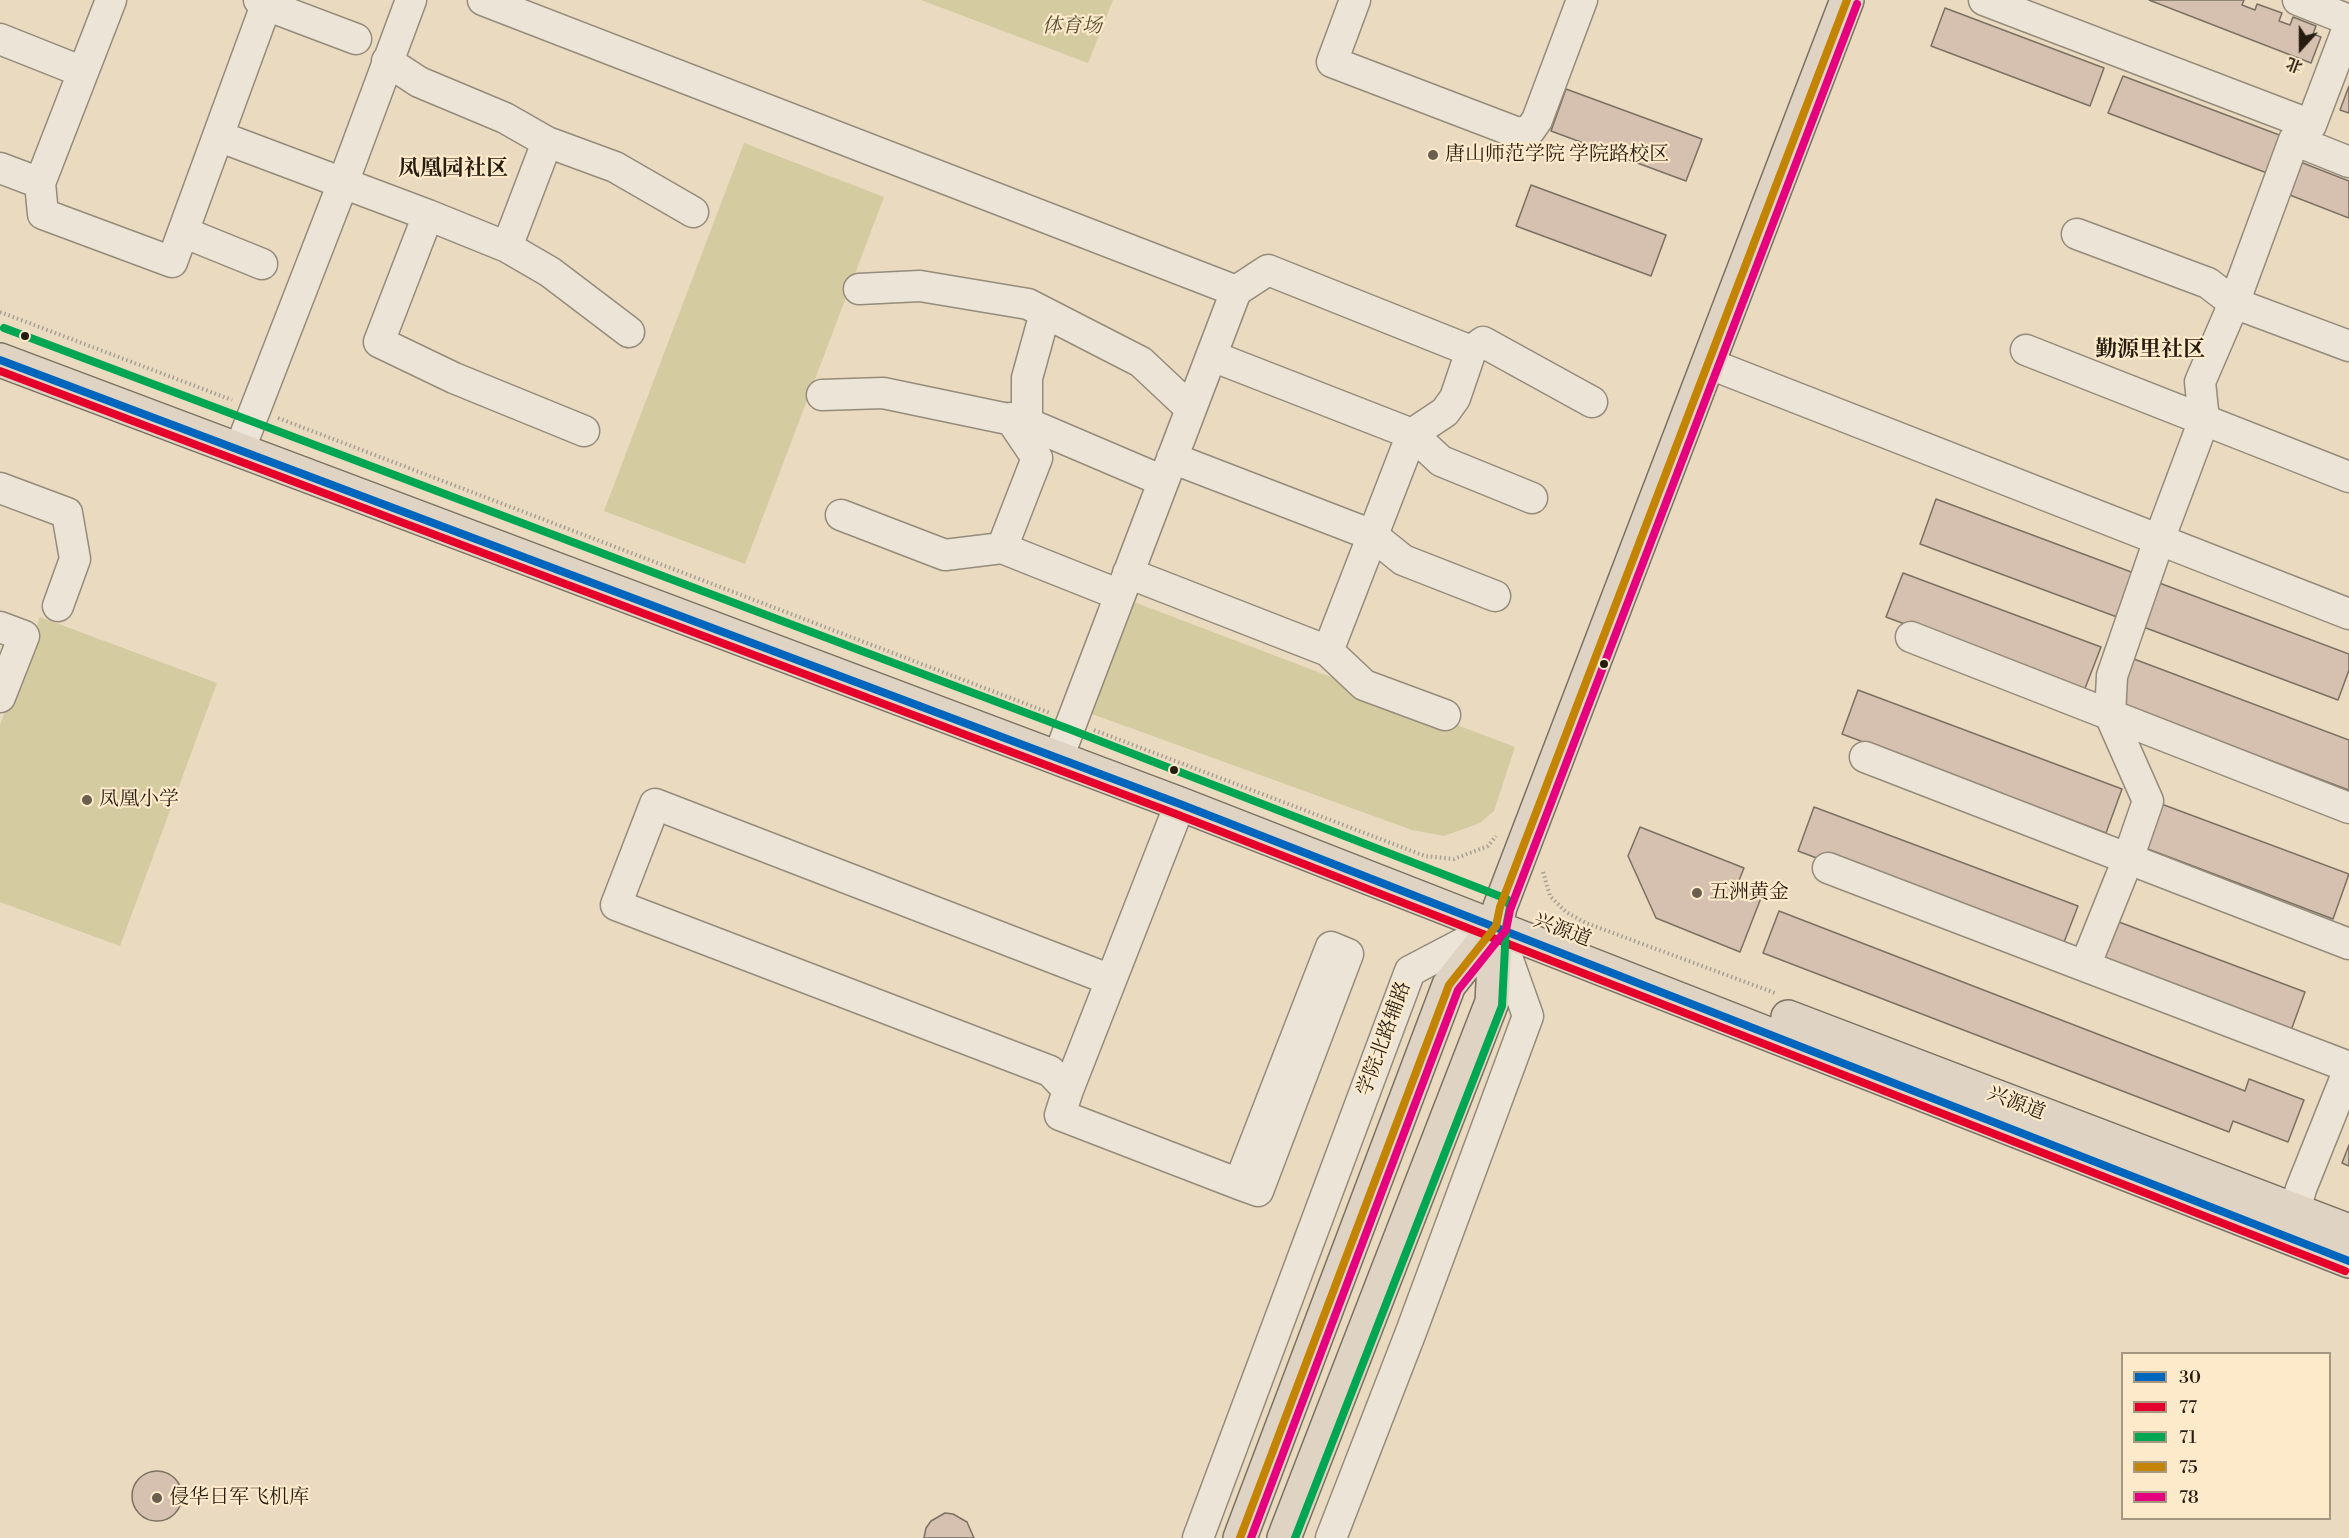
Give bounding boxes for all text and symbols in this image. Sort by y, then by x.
park label: 体育场 [1042,15,1102,39]
north arrow [2271,18,2331,78]
text: 北 [2283,53,2306,77]
place label: 唐山师范学院 学院路校区 [1445,143,1669,167]
marker: 唐山师范学院 学院路校区 [1426,148,1440,162]
district label: 凤凰园社区 [398,157,508,183]
unlabelled marker [19,330,31,342]
district label: 勤源里社区 [2095,338,2205,364]
unlabelled marker [1598,658,1610,670]
unlabelled marker [1168,764,1180,776]
place label: 凤凰小学 [99,788,179,812]
marker: 凤凰小学 [80,793,94,807]
place label: 五洲黄金 [1709,881,1789,905]
marker: 五洲黄金 [1690,886,1704,900]
street label: 兴源道 [1530,909,1594,953]
street label: 学院北路辅路 [1353,979,1417,1099]
street label: 兴源道 [1984,1082,2048,1126]
legend [2121,1352,2331,1520]
text: 30 [2179,1366,2201,1389]
text: 77 [2179,1396,2197,1419]
text: 71 [2179,1426,2196,1449]
text: 75 [2179,1456,2198,1479]
place label: 侵华日军飞机库 [169,1486,309,1510]
text: 78 [2179,1486,2199,1509]
marker: 侵华日军飞机库 [150,1491,164,1505]

